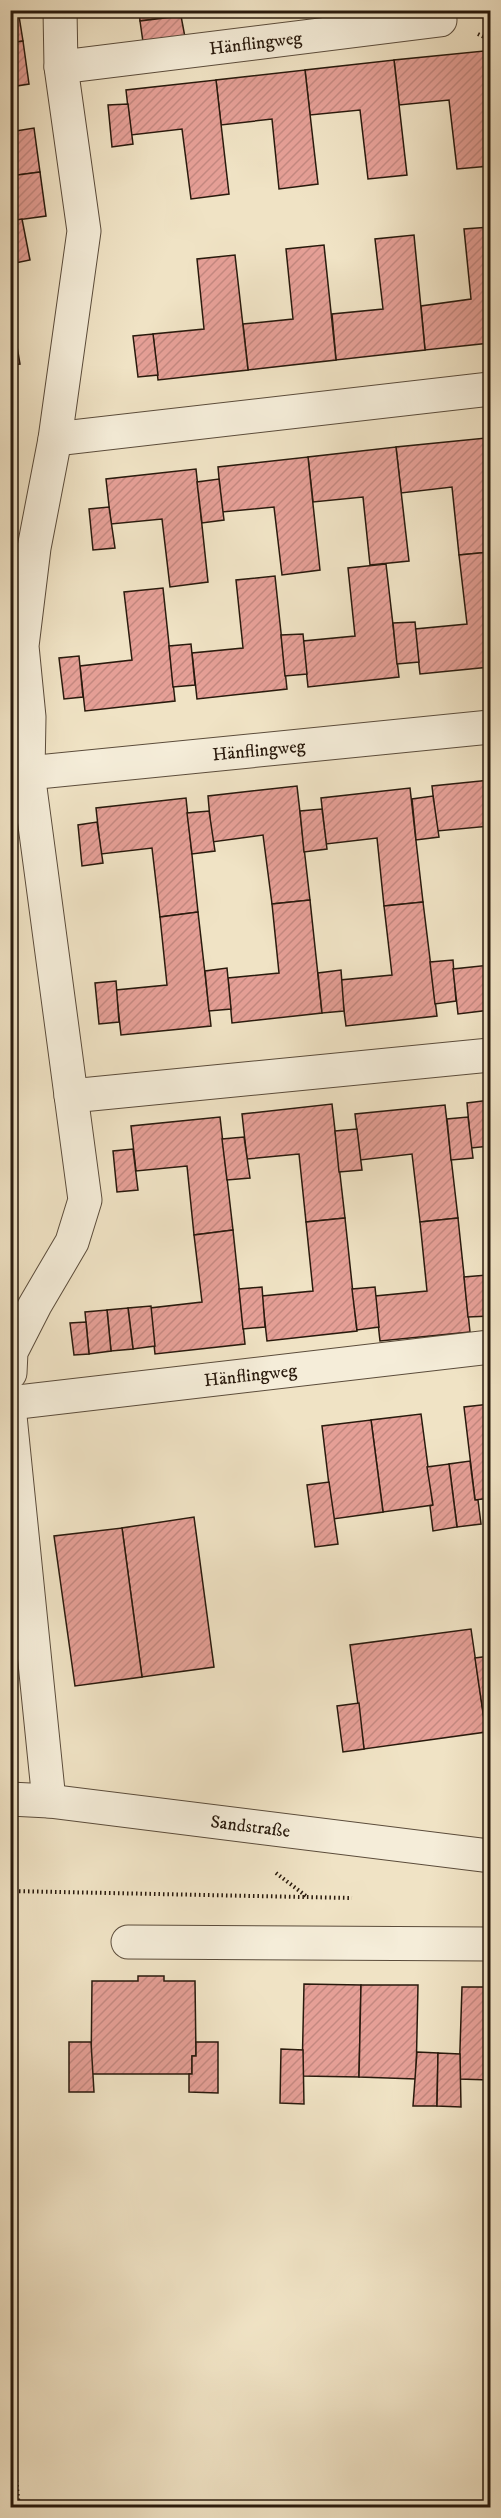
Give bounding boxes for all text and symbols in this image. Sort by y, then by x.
street label: Hänflingweg [208,27,303,61]
street label: Hänflingweg [211,735,307,767]
street label: Hänflingweg [203,1360,298,1392]
street label: Sandstraße [209,1811,291,1843]

